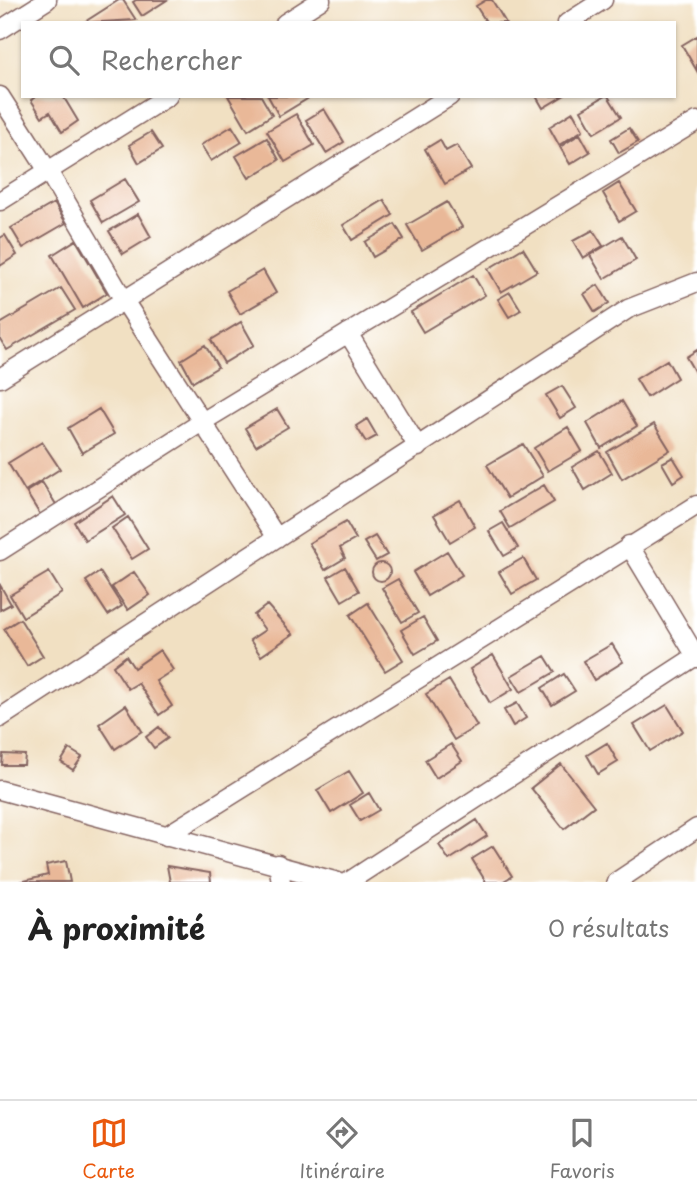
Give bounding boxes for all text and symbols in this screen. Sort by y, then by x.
search box [21,21,676,98]
text: Rechercher [101,40,242,79]
icon: search [45,41,83,79]
text: À proximité [28,905,205,950]
text: 0 résultats [548,910,669,945]
tab: Carte [82,1114,135,1184]
tab: Itinéraire [300,1114,385,1184]
tab: Favoris [549,1114,615,1184]

